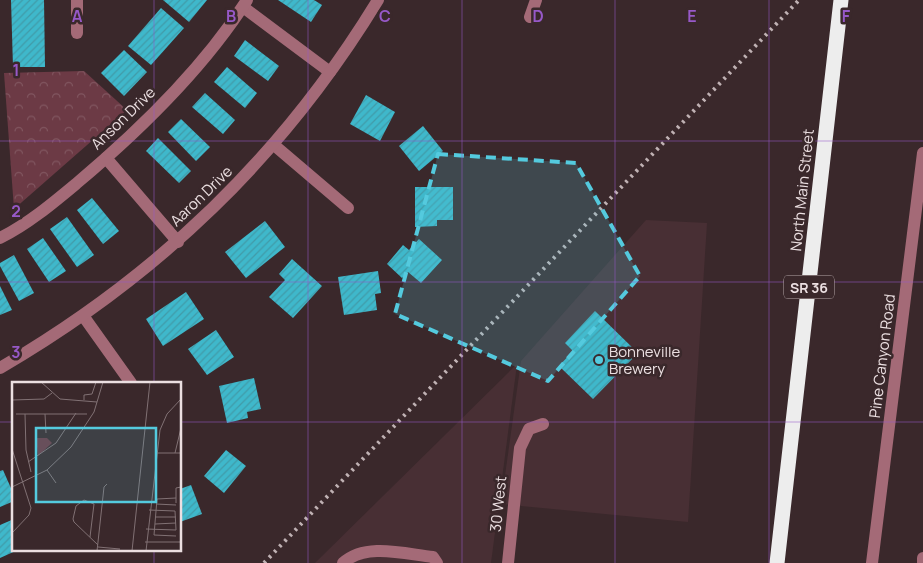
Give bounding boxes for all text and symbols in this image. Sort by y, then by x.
text: A [72,5,83,27]
text: B [226,5,236,27]
text: C [379,5,391,27]
text: D [532,5,544,27]
text: E [687,5,697,27]
text: F [842,5,851,27]
text: 1 [12,59,20,81]
street label: Anson Drive [86,82,160,154]
street label: North Main Street [785,128,819,252]
street label: Aaron Drive [165,161,237,231]
text: 2 [11,200,21,222]
road number: SR 36 [784,276,834,298]
street label: Pine Canyon Road [864,293,900,419]
text: 3 [11,341,21,363]
place label: Bonneville Brewery [609,341,680,379]
marker: Bonneville Brewery [593,354,605,366]
inset map [12,382,181,550]
street label: 30 West [485,475,511,533]

